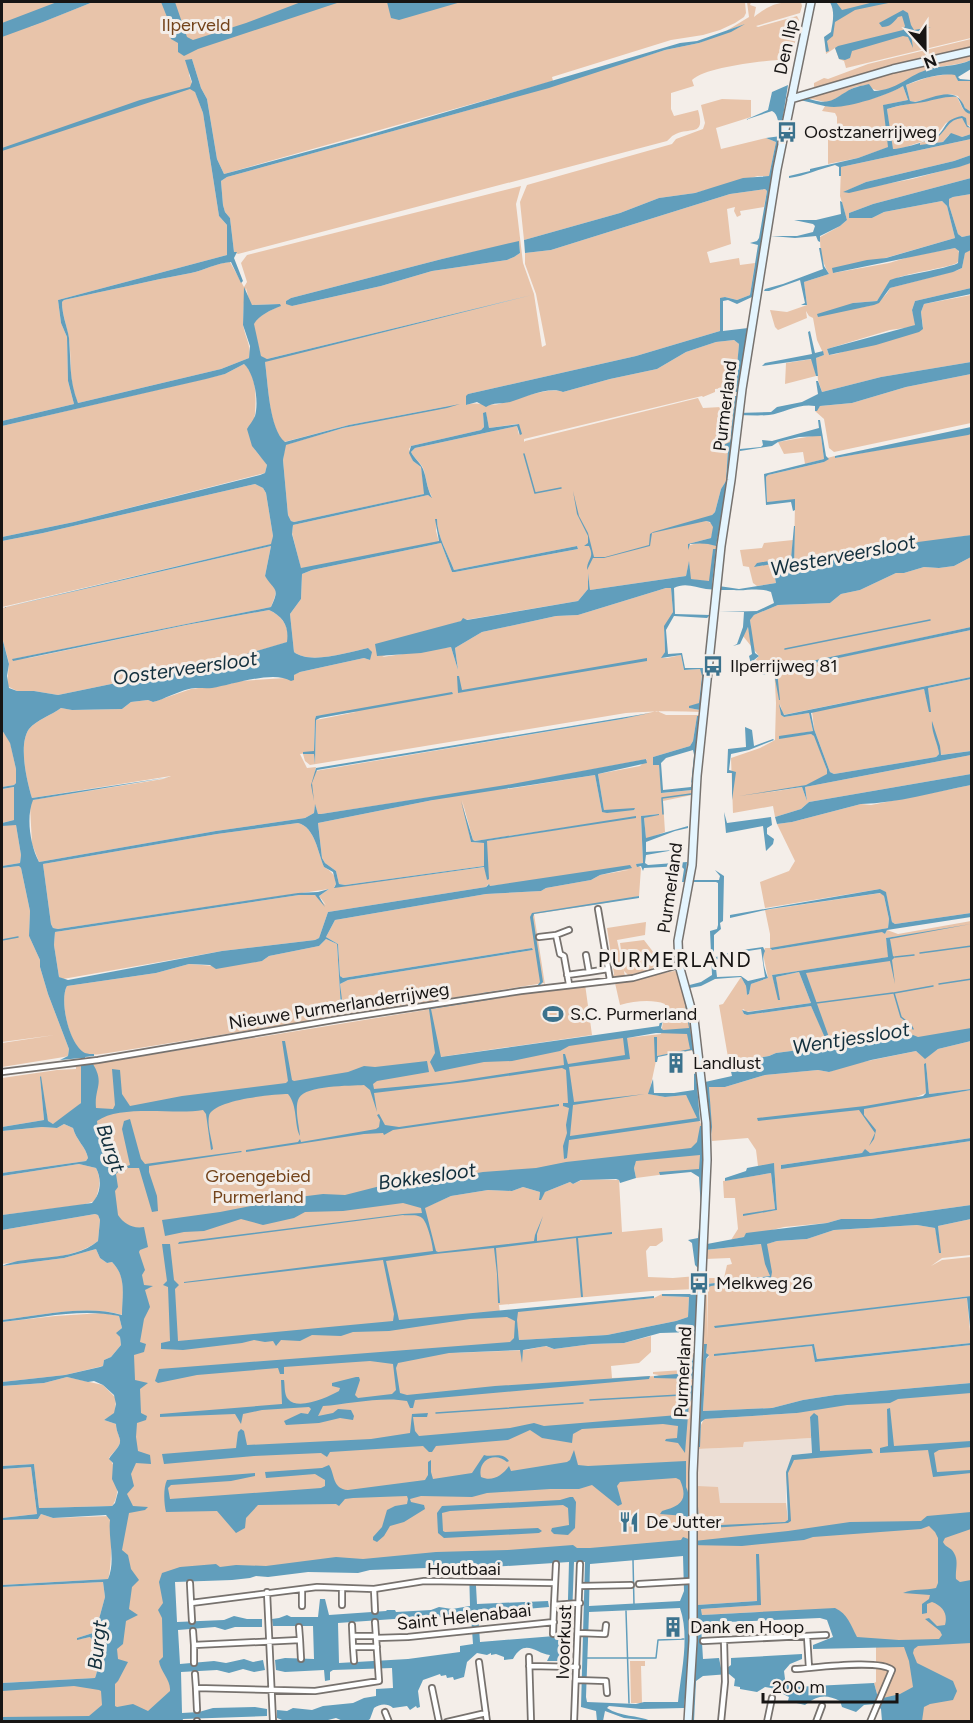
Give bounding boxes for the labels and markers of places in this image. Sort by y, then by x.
bus stop icon: Oostzanerrijweg [775,120,799,144]
place label: Oostzanerrijweg [804,121,937,143]
bus stop icon: Ilperrijweg 81 [701,654,725,678]
place label: Ilperrijweg 81 [730,655,838,677]
sports icon: S.C. Purmerland [541,1002,565,1026]
place label: S.C. Purmerland [570,1003,697,1025]
building icon: Landlust [664,1051,688,1075]
place label: Landlust [693,1052,762,1074]
bus stop icon: Melkweg 26 [687,1271,711,1295]
place label: Melkweg 26 [716,1272,813,1294]
restaurant icon: De Jutter [617,1510,641,1534]
place label: De Jutter [646,1511,721,1533]
building icon: Dank en Hoop [661,1615,685,1639]
place label: Dank en Hoop [690,1616,804,1638]

